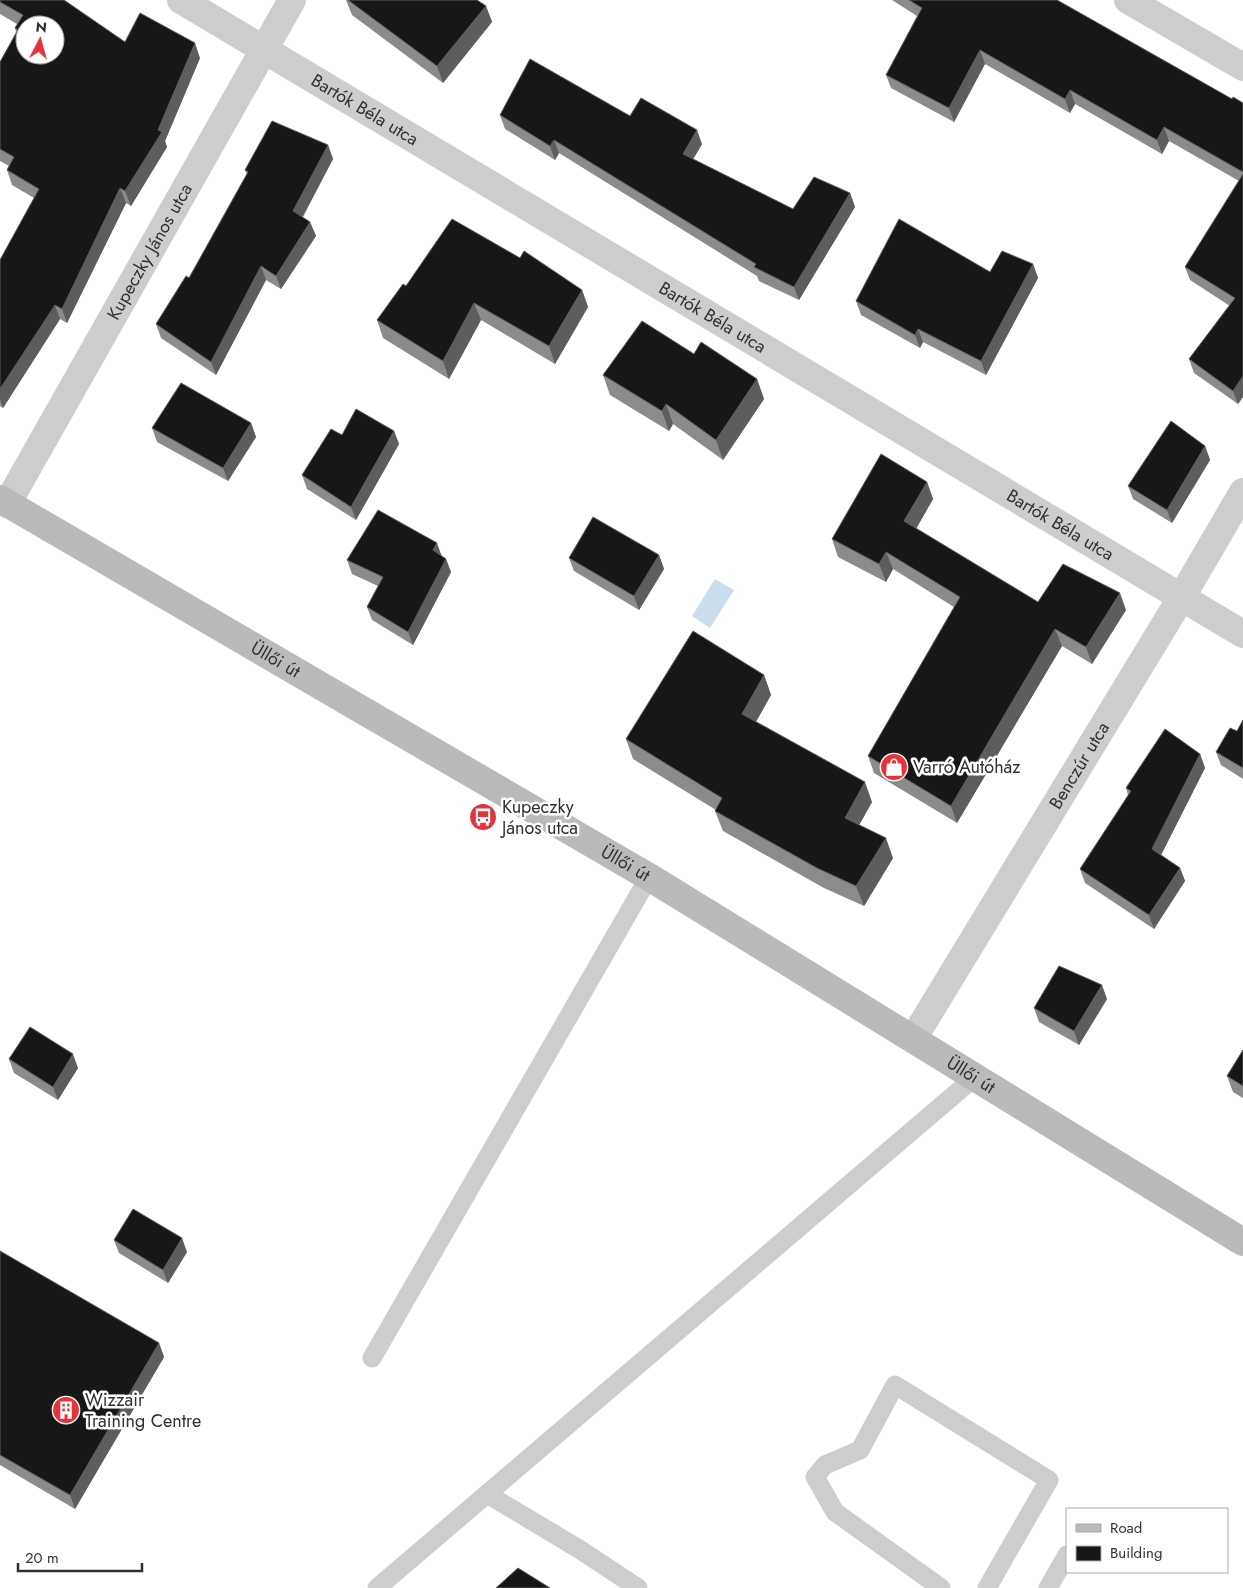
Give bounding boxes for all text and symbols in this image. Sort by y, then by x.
north arrow [15,15,65,65]
text: N [35,17,48,38]
street label: Bartók Béla utca [306,68,423,152]
street label: Kupeczky János utca [101,179,199,325]
street label: Bartók Béla utca [654,275,771,359]
street label: Bartók Béla utca [1002,483,1119,567]
street label: Üllői út [246,635,306,685]
street label: Benczúr utca [1043,717,1116,814]
shop icon: Varró Autóház [879,752,909,782]
place label: Varró Autóház [913,754,1021,780]
place label: Kupeczky János utca [500,794,578,841]
bus stop icon: Kupeczky János utca [468,802,498,832]
street label: Üllői út [596,839,656,888]
street label: Üllői út [942,1050,1001,1100]
place label: Wizzair Training Centre [85,1387,201,1434]
building icon: Wizzair Training Centre [51,1395,81,1425]
legend [1066,1508,1228,1573]
text: Road [1110,1517,1142,1539]
scale bar [18,1540,141,1572]
text: Building [1110,1542,1162,1564]
text: 20 m [25,1547,59,1569]

